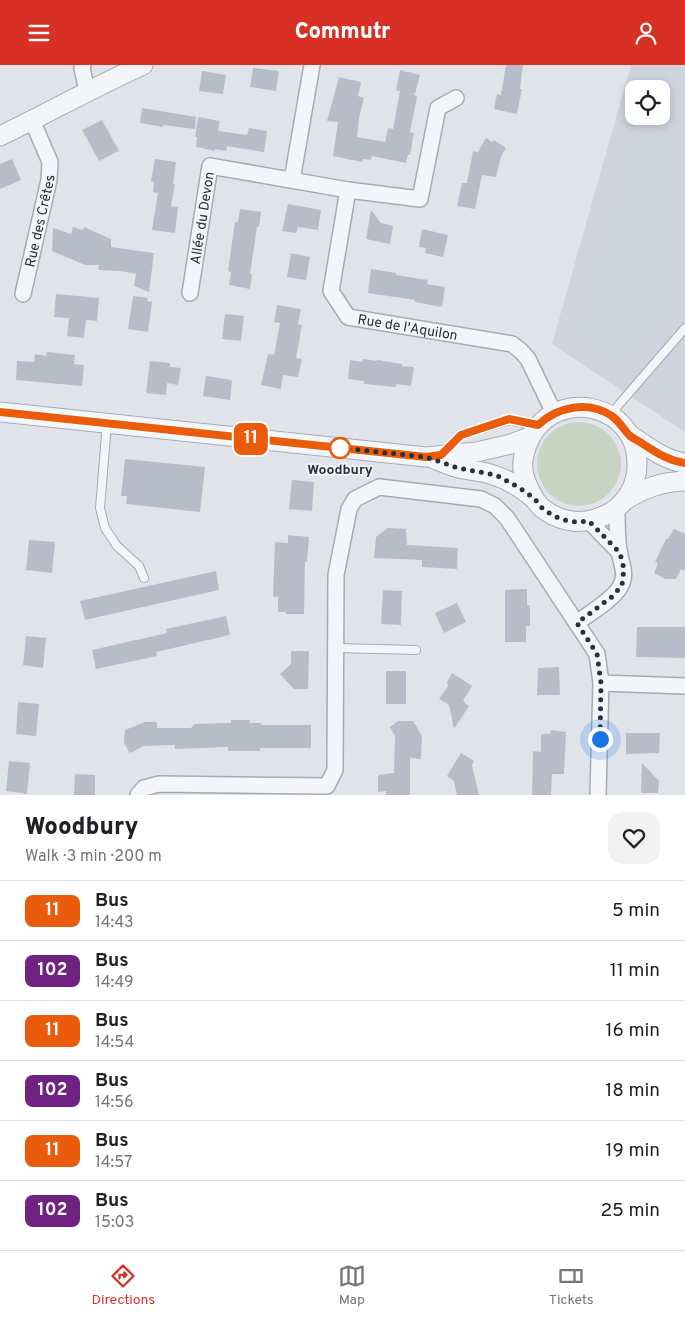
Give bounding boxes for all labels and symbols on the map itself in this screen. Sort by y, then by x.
street label: Allée du Devon [188,171,219,266]
street label: Rue des Crêtes [22,174,59,269]
street label: Rue de l'Aquilon [356,312,459,345]
line badge: 11 [228,423,274,455]
marker: Woodbury [329,437,351,459]
place label: Woodbury [307,462,373,479]
your location [588,727,613,752]

